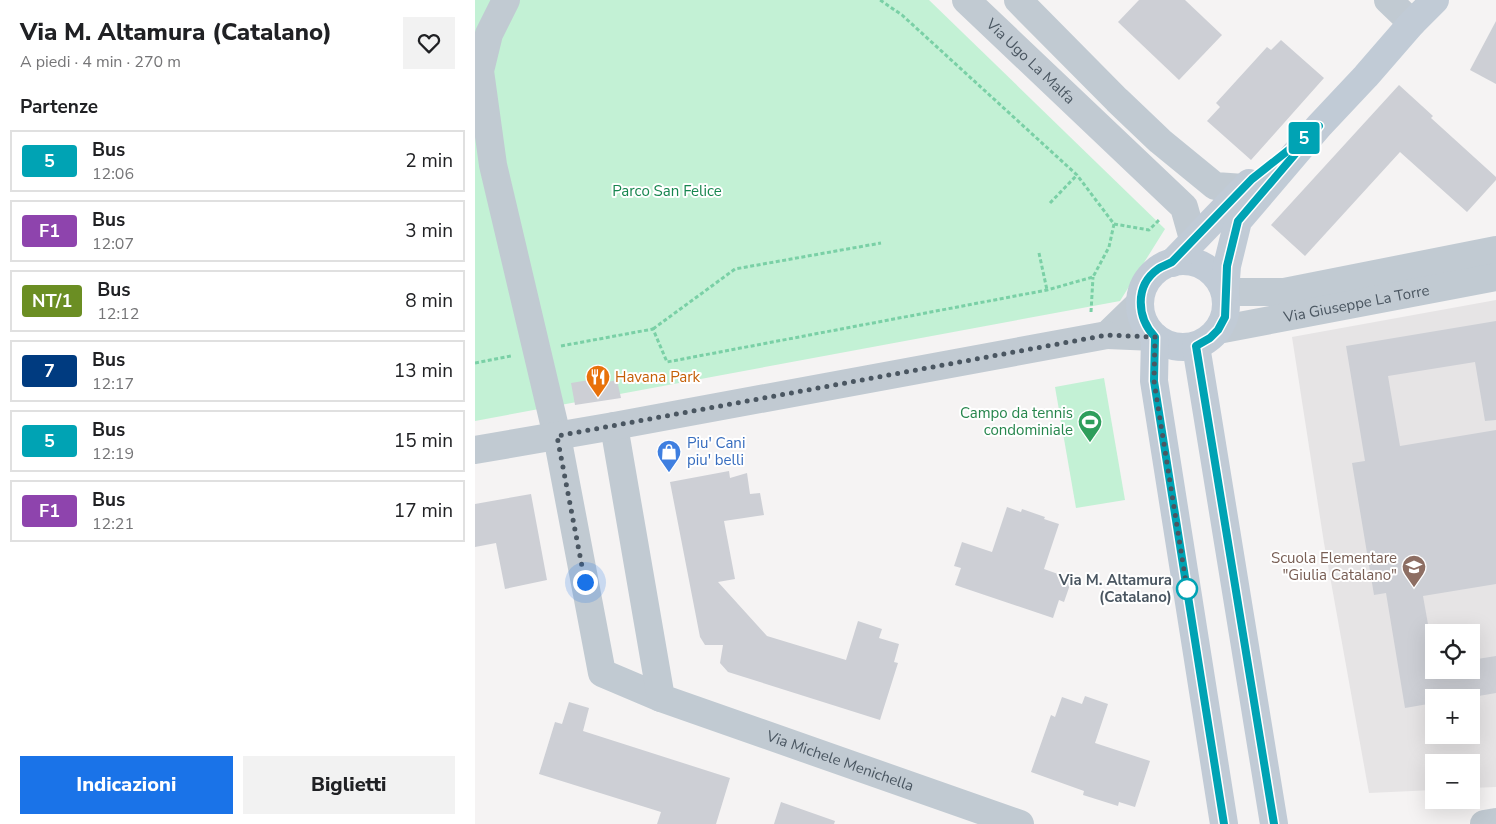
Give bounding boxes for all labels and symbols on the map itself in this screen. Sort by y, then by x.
street label: Via Ugo La Malfa [981,14,1079,108]
line badge: 5 [1288,122,1320,154]
park label: Parco San Felice [612,181,722,201]
street label: Via Giuseppe La Torre [1281,280,1431,327]
restaurant icon: Havana Park [585,364,611,398]
place label: Havana Park [615,367,701,387]
place label: Campo da tennis condominiale [960,403,1073,440]
sports icon: Campo da tennis condominiale [1077,409,1103,443]
place label: Piu' Cani piu' belli [687,433,745,470]
shop icon: Piu' Cani piu' belli [656,439,682,473]
place label: Scuola Elementare "Giulia Catalano" [1271,548,1397,585]
school or university icon: Scuola Elementare "Giulia Catalano" [1401,554,1427,588]
your location [573,570,598,595]
place label: Via M. Altamura (Catalano) [1058,570,1172,607]
marker: Via M. Altamura (Catalano) [1176,578,1198,600]
street label: Via Michele Menichella [763,726,917,796]

